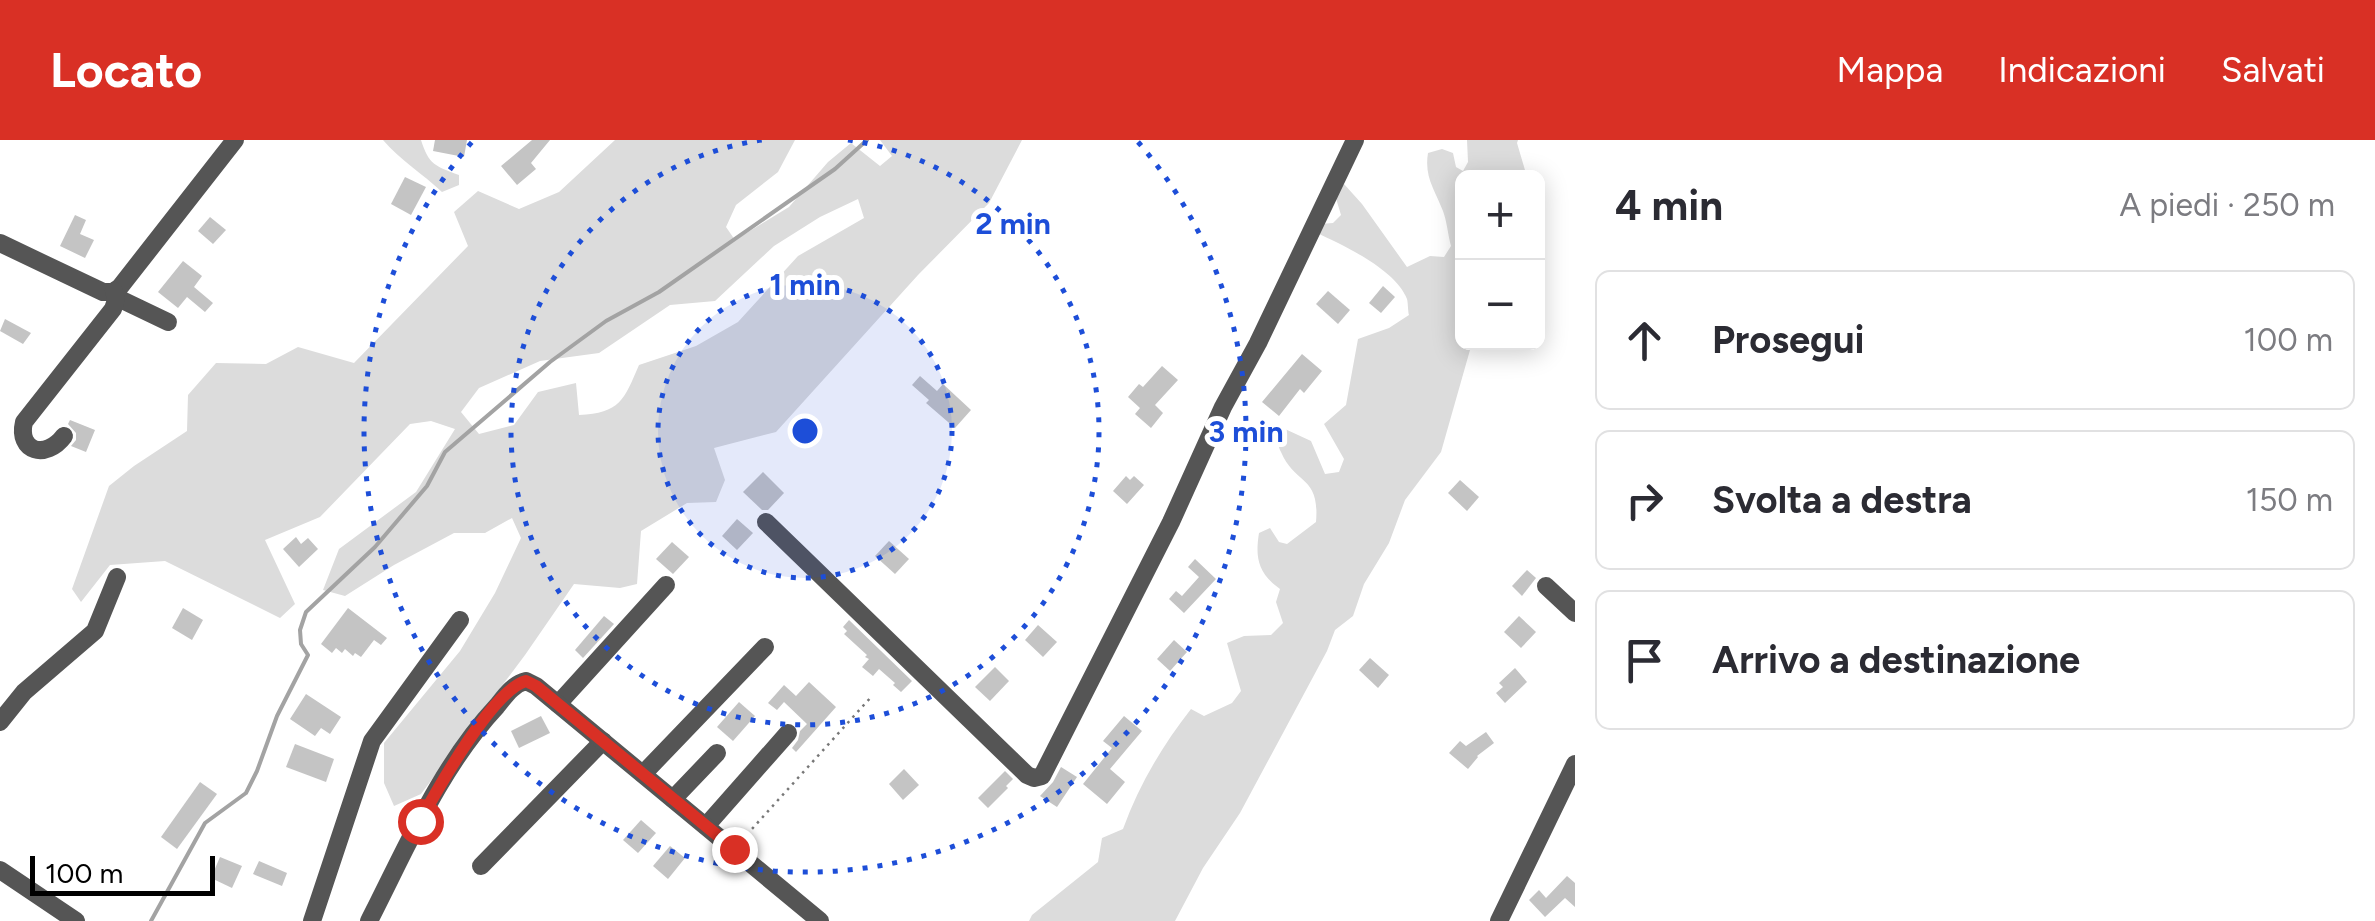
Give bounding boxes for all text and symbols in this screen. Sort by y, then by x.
text: Locato [50,41,202,99]
text: Mappa [1837,49,1943,91]
text: Indicazioni [1998,49,2166,91]
text: Salvati [2221,49,2325,91]
map controls [1455,170,1545,350]
button: + [1455,170,1545,260]
text: 4 min [1615,180,1723,231]
text: A piedi · 250 m [2120,186,2335,224]
text: 2 min [975,205,1051,242]
button: − [1455,260,1545,350]
text: 1 min [770,266,840,303]
icon: ahead [1617,313,1672,368]
text: Prosegui [1712,317,1864,363]
text: 100 m [2244,321,2333,359]
centre of rings [787,413,823,449]
text: 3 min [1209,413,1283,450]
icon: right [1617,473,1672,528]
text: Svolta a destra [1712,477,1972,523]
text: 150 m [2246,481,2333,519]
icon: arrive [1617,633,1672,688]
text: Arrivo a destinazione [1712,637,2080,683]
route start [398,799,444,845]
route end [712,827,758,873]
scale bar [30,851,215,896]
text: 100 m [45,856,123,890]

